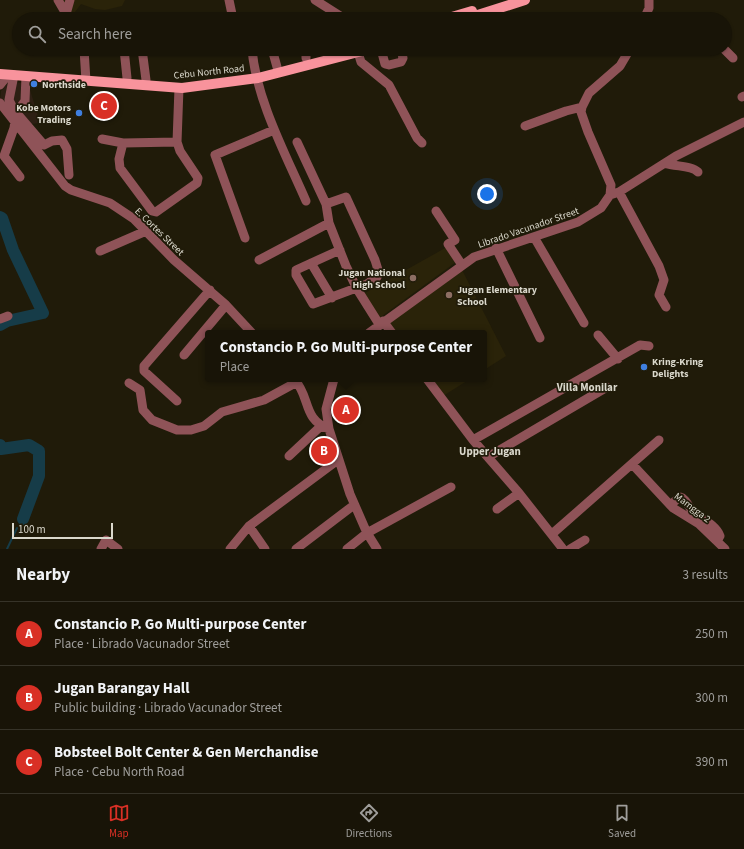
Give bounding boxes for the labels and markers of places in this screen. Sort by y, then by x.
place label: Northside [42,78,86,92]
marker: Northside [29,79,39,89]
pin: C [91,91,117,121]
place label: Kobe Motors Trading [16,101,72,127]
marker: Kobe Motors Trading [74,108,84,118]
place label: Jugan National High School [338,266,405,292]
marker: Jugan National High School [408,273,418,283]
place label: Jugan Elementary School [457,283,538,309]
marker: Jugan Elementary School [444,290,454,300]
place label: Kring-Kring Delights [652,355,704,381]
marker: Kring-Kring Delights [639,362,649,372]
pin: A [333,395,359,425]
pin: B [311,436,337,466]

